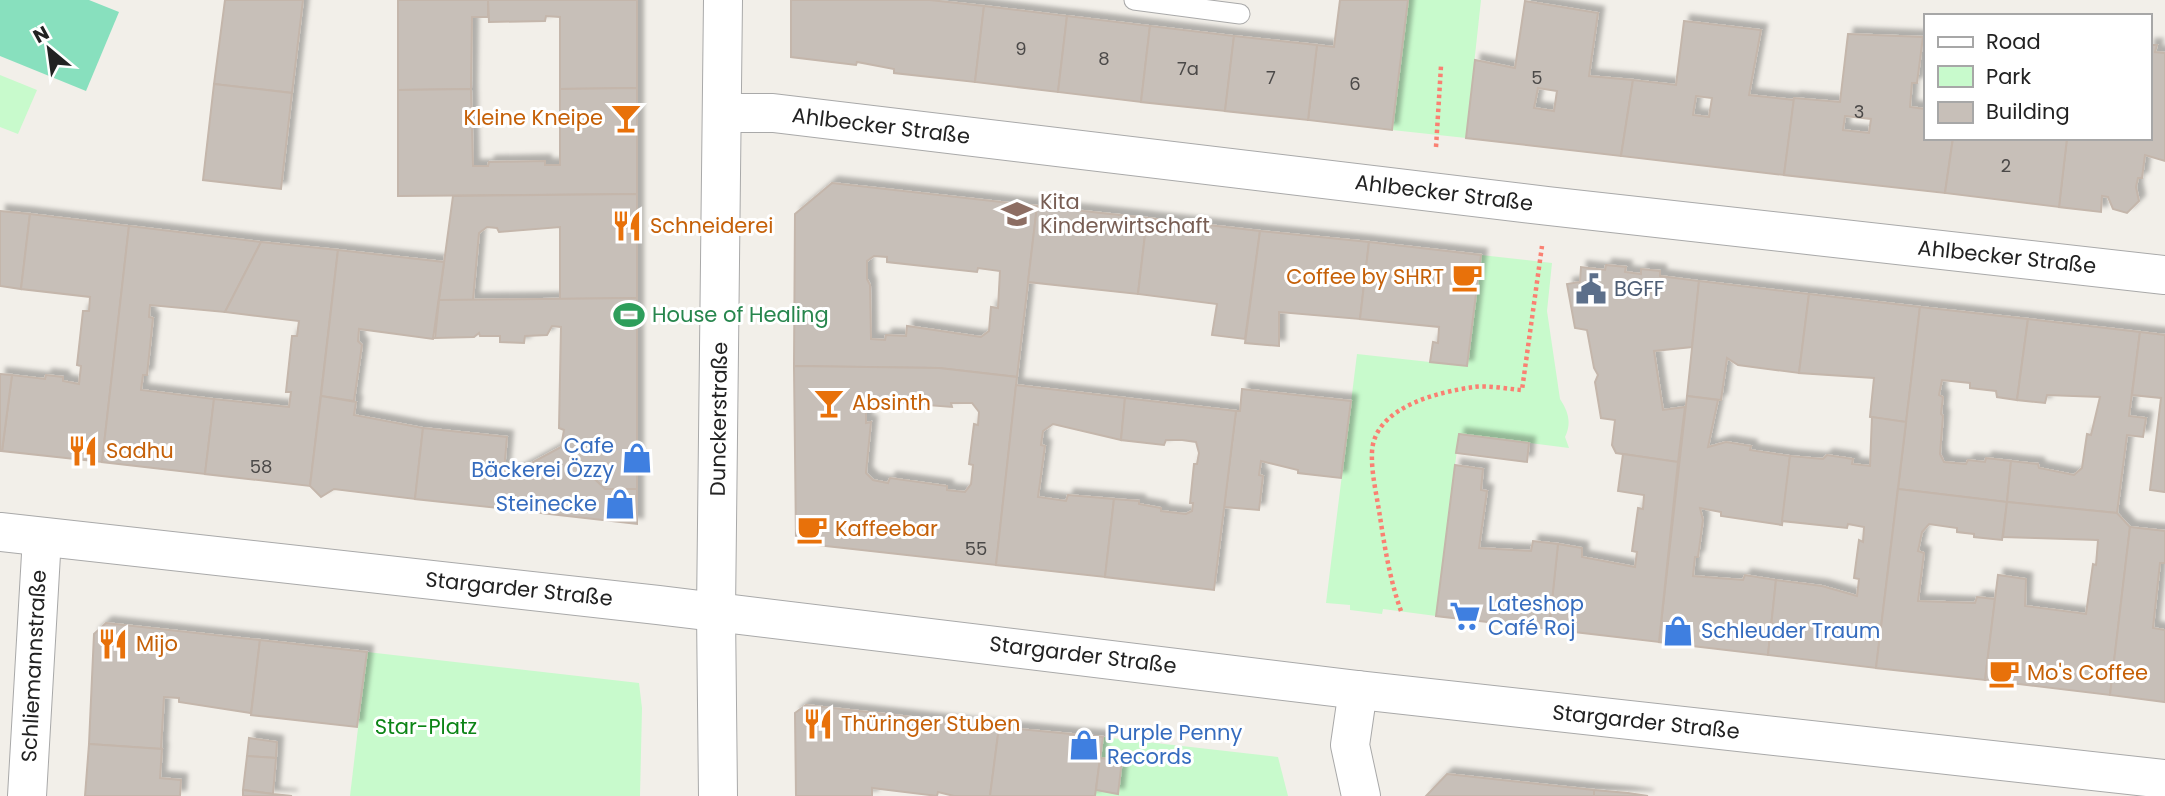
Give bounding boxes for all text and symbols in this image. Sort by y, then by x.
north arrow [14,14,84,84]
legend [1924,14,2151,140]
text: N [28,19,54,50]
text: Road [1986,27,2041,56]
house number: 9 [1015,36,1027,61]
house number: 8 [1098,46,1110,71]
house number: 7a [1177,56,1199,81]
text: Park [1986,62,2031,91]
house number: 7 [1266,65,1276,90]
house number: 5 [1531,65,1543,90]
house number: 6 [1349,71,1361,96]
text: Building [1986,97,2070,126]
house number: 3 [1854,99,1864,124]
street label: Ahlbecker Straße [790,100,972,151]
bar icon: Kleine Kneipe [609,101,643,135]
place label: Kleine Kneipe [464,103,603,132]
house number: 2 [2001,153,2011,178]
street label: Ahlbecker Straße [1353,167,1535,218]
place label: Kita Kinderwirtschaft [1040,187,1210,240]
school or university icon: Kita Kinderwirtschaft [1000,197,1034,231]
restaurant icon: Schneiderei [610,209,644,243]
place label: Schneiderei [650,211,773,240]
street label: Ahlbecker Straße [1916,233,2098,280]
cafe icon: Coffee by SHRT [1450,260,1484,294]
place label: Coffee by SHRT [1286,262,1444,291]
public building icon: BGFF [1574,272,1608,306]
place label: BGFF [1614,274,1664,303]
sports icon: House of Healing [612,298,646,332]
place label: House of Healing [652,300,829,329]
street label: Dunckerstraße [703,342,734,496]
bar icon: Absinth [812,386,846,420]
place label: Absinth [852,388,931,417]
place label: Cafe Bäckerei Özzy [471,431,614,484]
restaurant icon: Sadhu [66,434,100,468]
place label: Sadhu [106,436,174,465]
shop icon: Cafe Bäckerei Özzy [620,441,654,475]
house number: 58 [250,454,272,479]
shop icon: Steinecke [603,487,637,521]
place label: Steinecke [496,489,597,518]
cafe icon: Kaffeebar [795,512,829,546]
place label: Kaffeebar [835,514,938,543]
house number: 55 [965,536,987,561]
street label: Stargarder Straße [424,564,614,613]
street label: Schliemannstraße [14,569,53,763]
place label: Lateshop Café Roj [1488,589,1584,642]
supermarket icon: Lateshop Café Roj [1448,599,1482,633]
shop icon: Schleuder Traum [1661,614,1695,648]
place label: Schleuder Traum [1701,616,1880,645]
restaurant icon: Mijo [96,627,130,661]
place label: Mijo [136,629,178,658]
street label: Stargarder Straße [988,629,1178,680]
cafe icon: Mo's Coffee [1987,656,2021,690]
place label: Mo's Coffee [2027,658,2148,687]
street label: Stargarder Straße [1551,697,1741,746]
restaurant icon: Thüringer Stuben [801,707,835,741]
place label: Thüringer Stuben [841,709,1020,738]
park label: Star-Platz [375,712,477,741]
place label: Purple Penny Records [1107,718,1242,771]
shop icon: Purple Penny Records [1067,728,1101,762]

